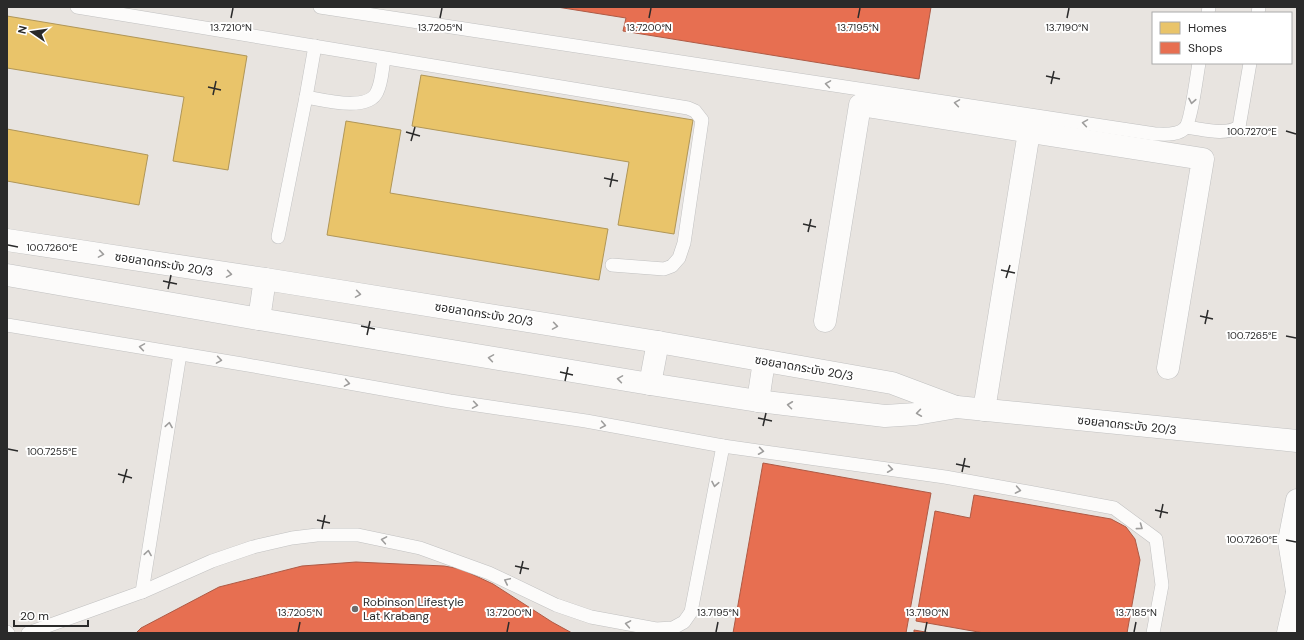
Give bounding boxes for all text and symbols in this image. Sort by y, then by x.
north arrow [12,12,52,52]
legend [1152,12,1292,64]
text: Homes [1188,20,1227,36]
text: 13.7210°N [210,21,252,34]
text: 13.7205°N [418,21,462,34]
text: 13.7200°N [626,21,672,34]
text: 13.7195°N [837,21,879,34]
text: 13.7190°N [1046,21,1088,34]
text: N [15,24,30,35]
text: Shops [1188,40,1223,56]
one-way arrow [825,80,831,89]
one-way arrow [1189,98,1197,105]
one-way arrow [954,99,960,108]
one-way arrow [1082,119,1088,128]
text: 100.7270°E [1227,125,1277,138]
text: 100.7260°E [26,241,78,254]
street label: ซอยลาดกระบัง 20/3 [114,248,214,280]
one-way arrow [98,249,104,258]
one-way arrow [226,269,232,278]
one-way arrow [355,289,361,298]
street label: ซอยลาดกระบัง 20/3 [434,298,534,330]
one-way arrow [552,321,558,330]
text: 100.7265°E [1227,329,1277,342]
one-way arrow [139,343,145,352]
street label: ซอยลาดกระบัง 20/3 [754,351,854,385]
one-way arrow [488,354,495,363]
one-way arrow [216,355,222,364]
one-way arrow [617,375,623,384]
one-way arrow [344,378,350,387]
one-way arrow [472,400,478,409]
one-way arrow [787,400,793,409]
one-way arrow [916,408,922,417]
street label: ซอยลาดกระบัง 20/3 [1077,412,1177,438]
one-way arrow [600,420,607,428]
one-way arrow [164,422,173,428]
text: 100.7255°E [27,445,77,458]
one-way arrow [758,446,764,455]
one-way arrow [887,464,893,473]
one-way arrow [712,481,720,487]
one-way arrow [1015,485,1021,494]
one-way arrow [1136,522,1143,529]
text: 100.7260°E [1226,533,1278,546]
one-way arrow [380,536,387,544]
one-way arrow [144,550,152,556]
one-way arrow [503,578,511,586]
place label: Robinson Lifestyle Lat Krabang [363,594,464,624]
scale bar [14,602,88,628]
marker: Robinson Lifestyle Lat Krabang [350,604,360,614]
text: 13.7205°N [278,606,322,619]
text: 13.7200°N [486,606,532,619]
text: 13.7195°N [697,606,739,619]
text: 13.7190°N [906,606,948,619]
text: 13.7185°N [1115,606,1157,619]
text: 20 m [20,608,49,624]
one-way arrow [625,620,631,629]

